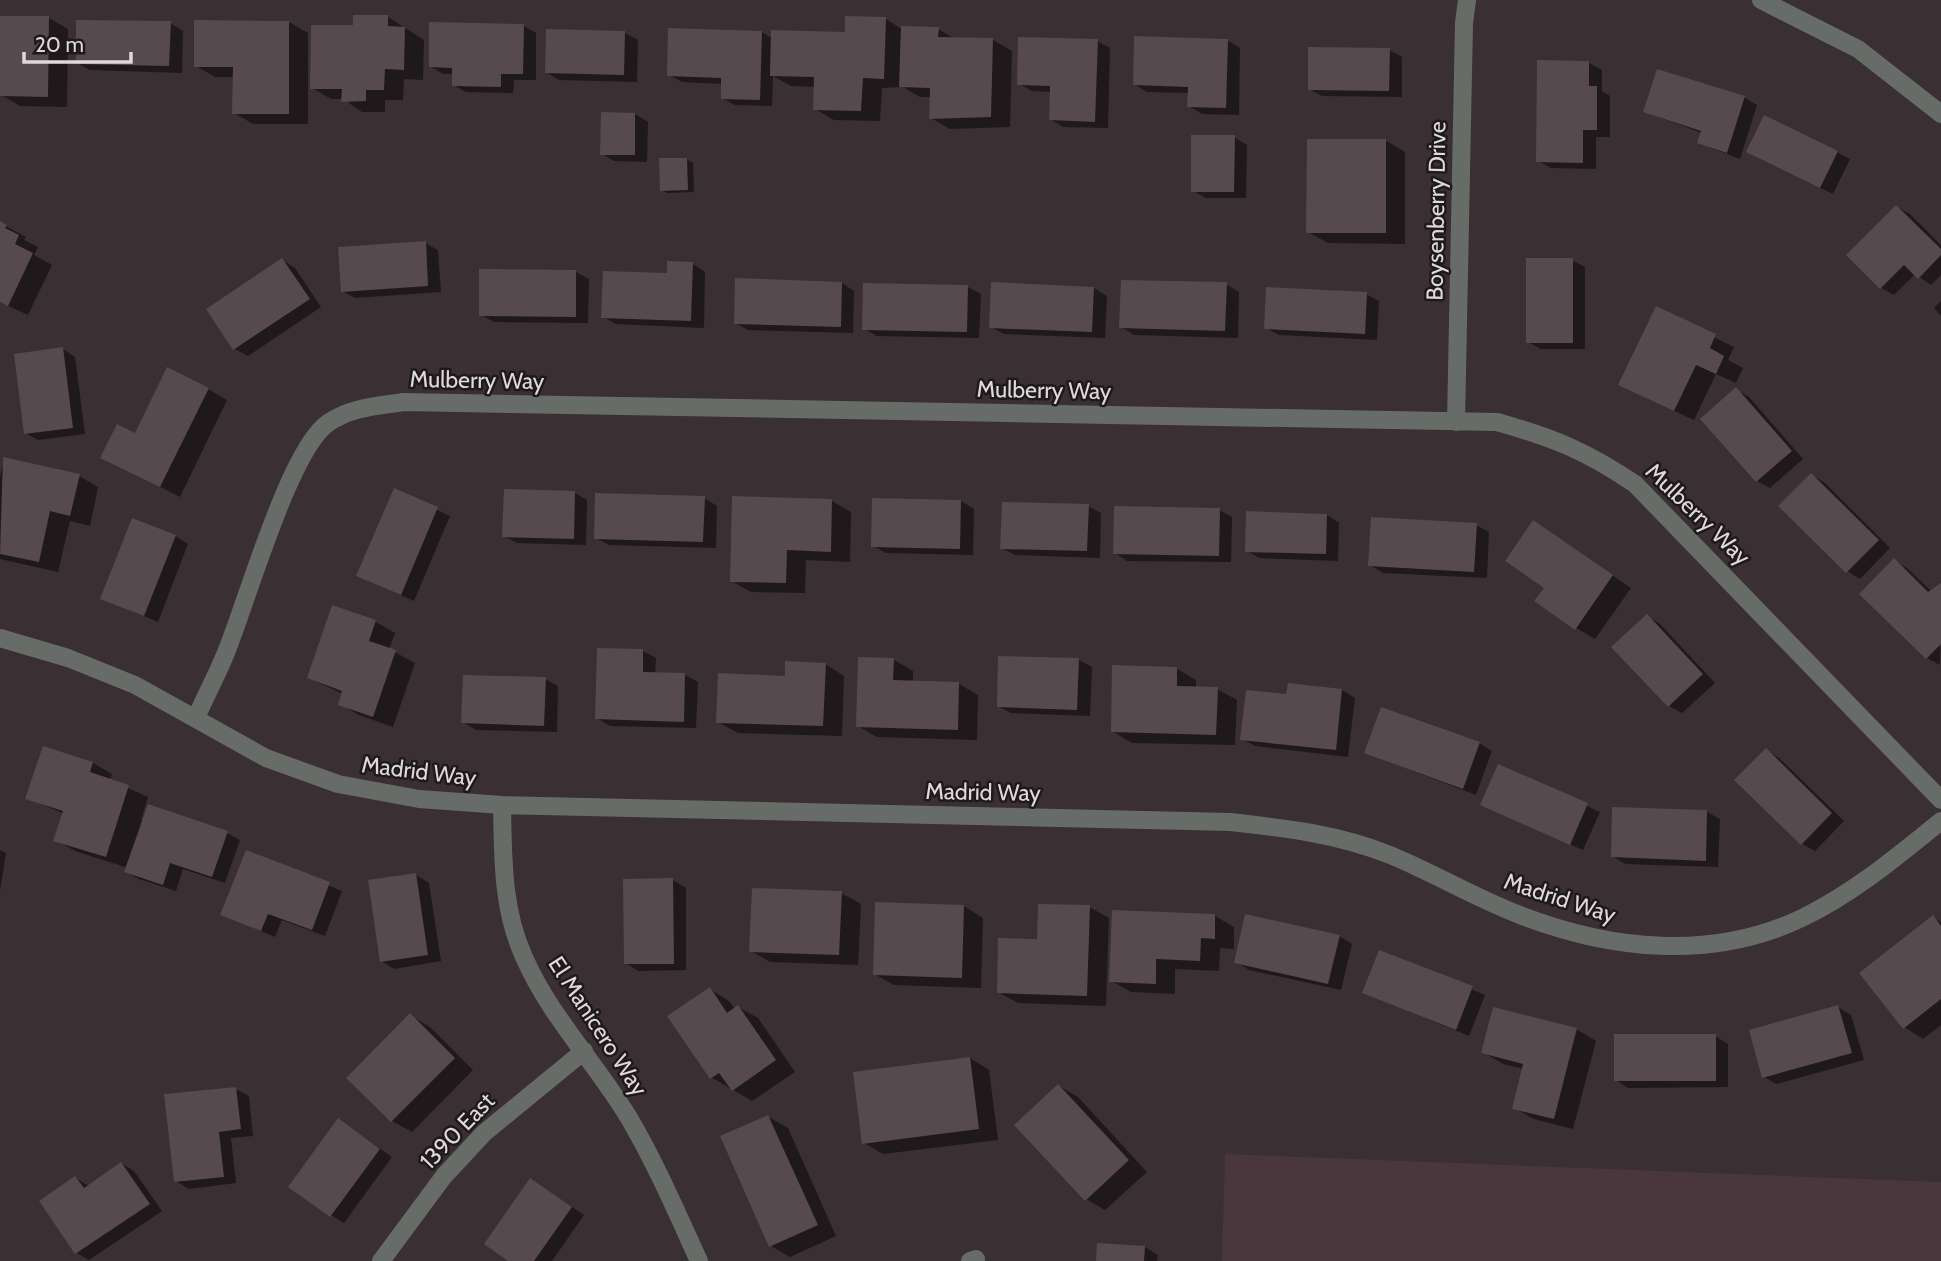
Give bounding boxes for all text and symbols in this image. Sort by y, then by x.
scale bar [24,21,131,65]
text: 20 m [35,32,84,57]
street label: Boysenberry Drive [1420,121,1452,301]
street label: Mulberry Way [409,365,545,395]
street label: Mulberry Way [976,375,1112,405]
street label: Mulberry Way [1640,457,1756,571]
street label: Madrid Way [360,750,478,792]
street label: Madrid Way [925,777,1041,807]
street label: Madrid Way [1501,867,1620,929]
street label: El Manicero Way [543,951,654,1101]
street label: 1390 East [414,1087,500,1175]

